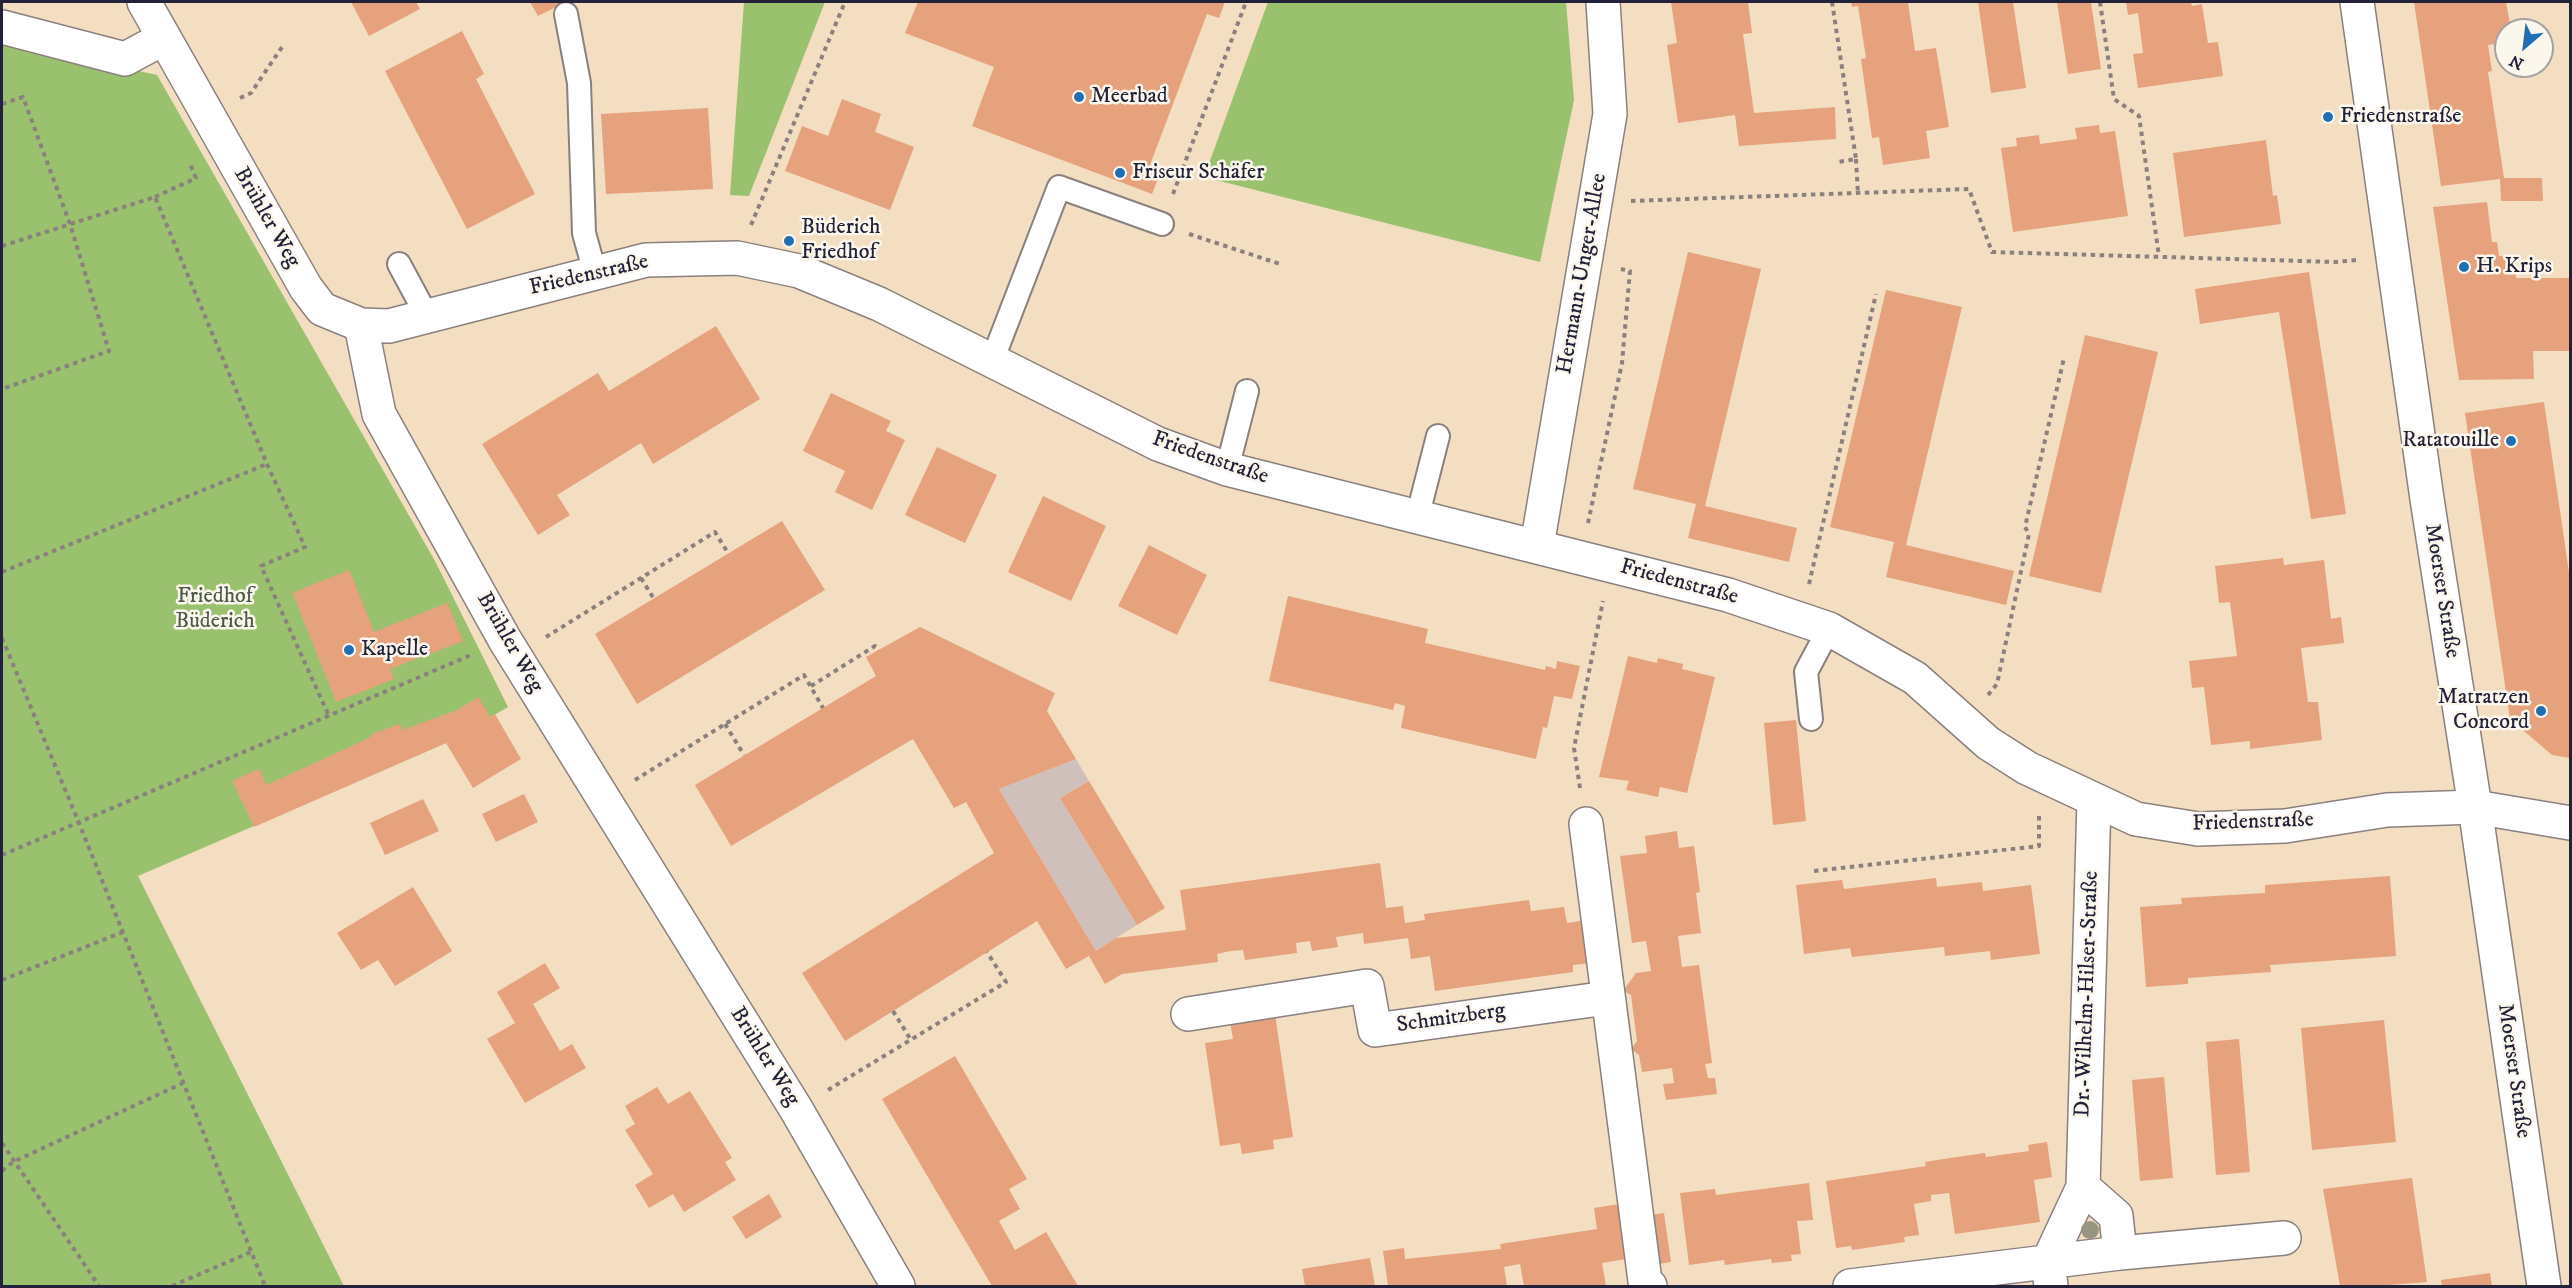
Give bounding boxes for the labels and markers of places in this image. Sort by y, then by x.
place label: Meerbad [1091,84,1168,110]
marker: Meerbad [1072,90,1086,104]
place label: Friedenstraße [2340,104,2461,130]
marker: Friedenstraße [2321,110,2335,124]
place label: Friseur Schäfer [1132,160,1264,186]
marker: Friseur Schäfer [1113,166,1127,180]
place label: Büderich Friedhof [801,215,881,266]
marker: Büderich Friedhof [782,234,796,248]
place label: H. Krips [2476,254,2552,280]
marker: H. Krips [2457,260,2471,274]
place label: Ratatouille [2402,428,2499,454]
marker: Ratatouille [2504,434,2518,448]
place label: Kapelle [361,637,428,663]
marker: Kapelle [342,643,356,657]
place label: Matratzen Concord [2438,685,2529,736]
marker: Matratzen Concord [2534,704,2548,718]

